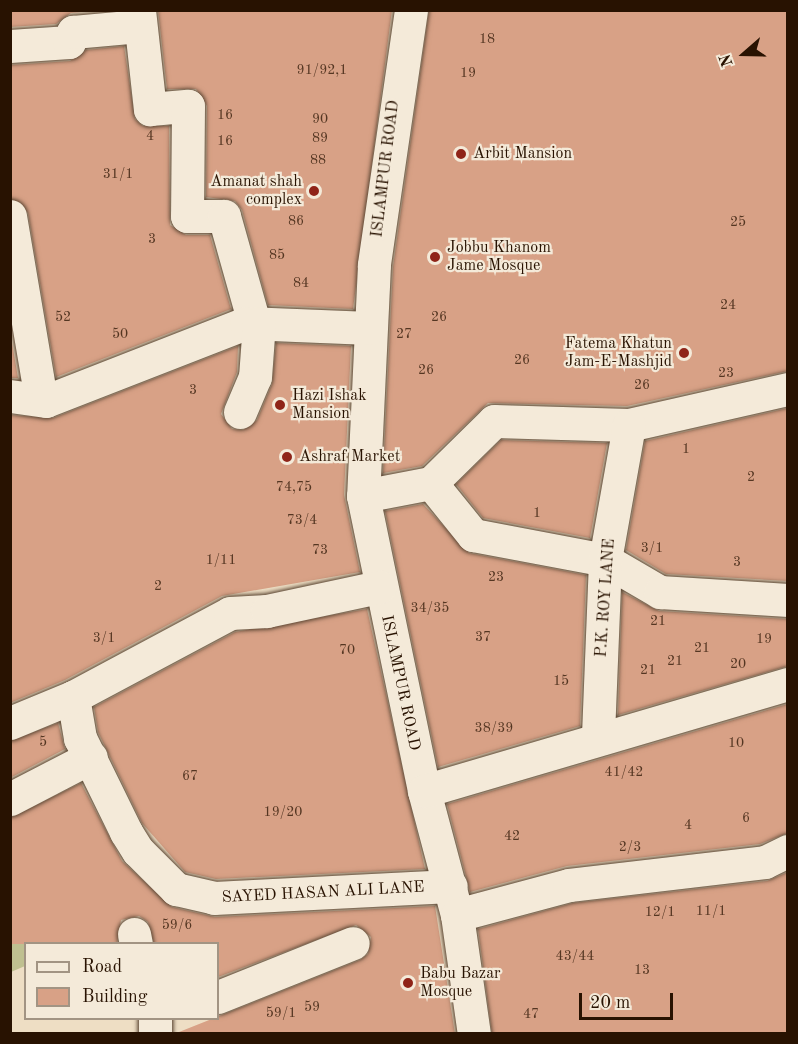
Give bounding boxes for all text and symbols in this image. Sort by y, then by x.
north arrow [714,24,774,84]
house number: 18 [479,31,495,47]
text: N [717,52,737,69]
house number: 91/92,1 [297,62,347,78]
house number: 19 [460,65,476,81]
street label: ISLAMPUR ROAD [368,99,404,239]
house number: 16 [217,107,233,123]
house number: 90 [312,111,328,127]
house number: 4 [146,128,154,144]
house number: 89 [312,130,328,146]
house number: 16 [217,133,233,149]
place label: Arbit Mansion [473,144,572,164]
marker: Arbit Mansion [454,147,468,161]
house number: 88 [310,152,326,168]
house number: 31/1 [103,166,133,182]
place label: Amanat shah complex [210,172,302,210]
marker: Amanat shah complex [307,184,321,198]
house number: 86 [288,213,304,229]
house number: 25 [730,214,746,230]
house number: 3 [148,231,156,247]
place label: Jobbu Khanom Jame Mosque [447,238,551,276]
house number: 85 [269,247,285,263]
marker: Jobbu Khanom Jame Mosque [428,250,442,264]
house number: 84 [293,275,309,291]
house number: 24 [720,297,736,313]
house number: 52 [55,309,71,325]
house number: 26 [431,309,447,325]
house number: 50 [112,326,128,342]
house number: 27 [396,326,412,342]
place label: Fatema Khatun Jam-E-Mashjid [565,334,672,372]
marker: Fatema Khatun Jam-E-Mashjid [677,346,691,360]
house number: 26 [514,352,530,368]
house number: 26 [418,362,434,378]
house number: 23 [718,365,734,381]
house number: 26 [634,377,650,393]
house number: 3 [189,382,197,398]
place label: Hazi Ishak Mansion [292,386,367,424]
marker: Hazi Ishak Mansion [273,398,287,412]
house number: 1 [682,441,690,457]
place label: Ashraf Market [299,447,400,467]
marker: Ashraf Market [280,450,294,464]
house number: 2 [747,469,755,485]
house number: 74,75 [276,479,312,495]
house number: 1 [533,505,541,521]
house number: 73/4 [287,512,317,528]
street label: P.K. ROY LANE [592,538,620,658]
house number: 3/1 [641,540,663,556]
house number: 73 [312,542,328,558]
house number: 1/11 [206,552,236,568]
house number: 3 [733,554,741,570]
house number: 23 [488,569,504,585]
house number: 2 [154,578,162,594]
house number: 34/35 [411,600,449,616]
house number: 21 [650,613,666,629]
street label: ISLAMPUR ROAD [376,614,424,752]
house number: 37 [475,629,491,645]
house number: 3/1 [93,630,115,646]
house number: 19 [756,631,772,647]
house number: 21 [694,640,710,656]
house number: 70 [339,642,355,658]
house number: 21 [667,653,683,669]
house number: 20 [730,656,746,672]
house number: 21 [640,662,656,678]
house number: 15 [553,673,569,689]
house number: 38/39 [475,720,513,736]
house number: 5 [39,734,47,750]
house number: 10 [728,735,744,751]
house number: 41/42 [605,764,643,780]
house number: 67 [182,768,198,784]
house number: 19/20 [264,804,302,820]
house number: 6 [742,810,750,826]
house number: 4 [684,817,692,833]
house number: 42 [504,828,520,844]
house number: 2/3 [619,839,641,855]
street label: SAYED HASAN ALI LANE [221,878,425,908]
house number: 11/1 [696,903,726,919]
house number: 12/1 [645,904,675,920]
house number: 59/6 [162,917,192,933]
legend [24,942,219,1020]
house number: 43/44 [556,948,594,964]
text: Road [82,958,122,976]
house number: 13 [634,962,650,978]
place label: Babu Bazar Mosque [420,964,501,1002]
marker: Babu Bazar Mosque [401,976,415,990]
scale bar [582,981,676,1019]
text: Building [82,988,147,1006]
text: 20 m [590,994,630,1012]
house number: 59 [304,999,320,1015]
house number: 59/1 [266,1005,296,1021]
house number: 47 [523,1006,539,1022]

